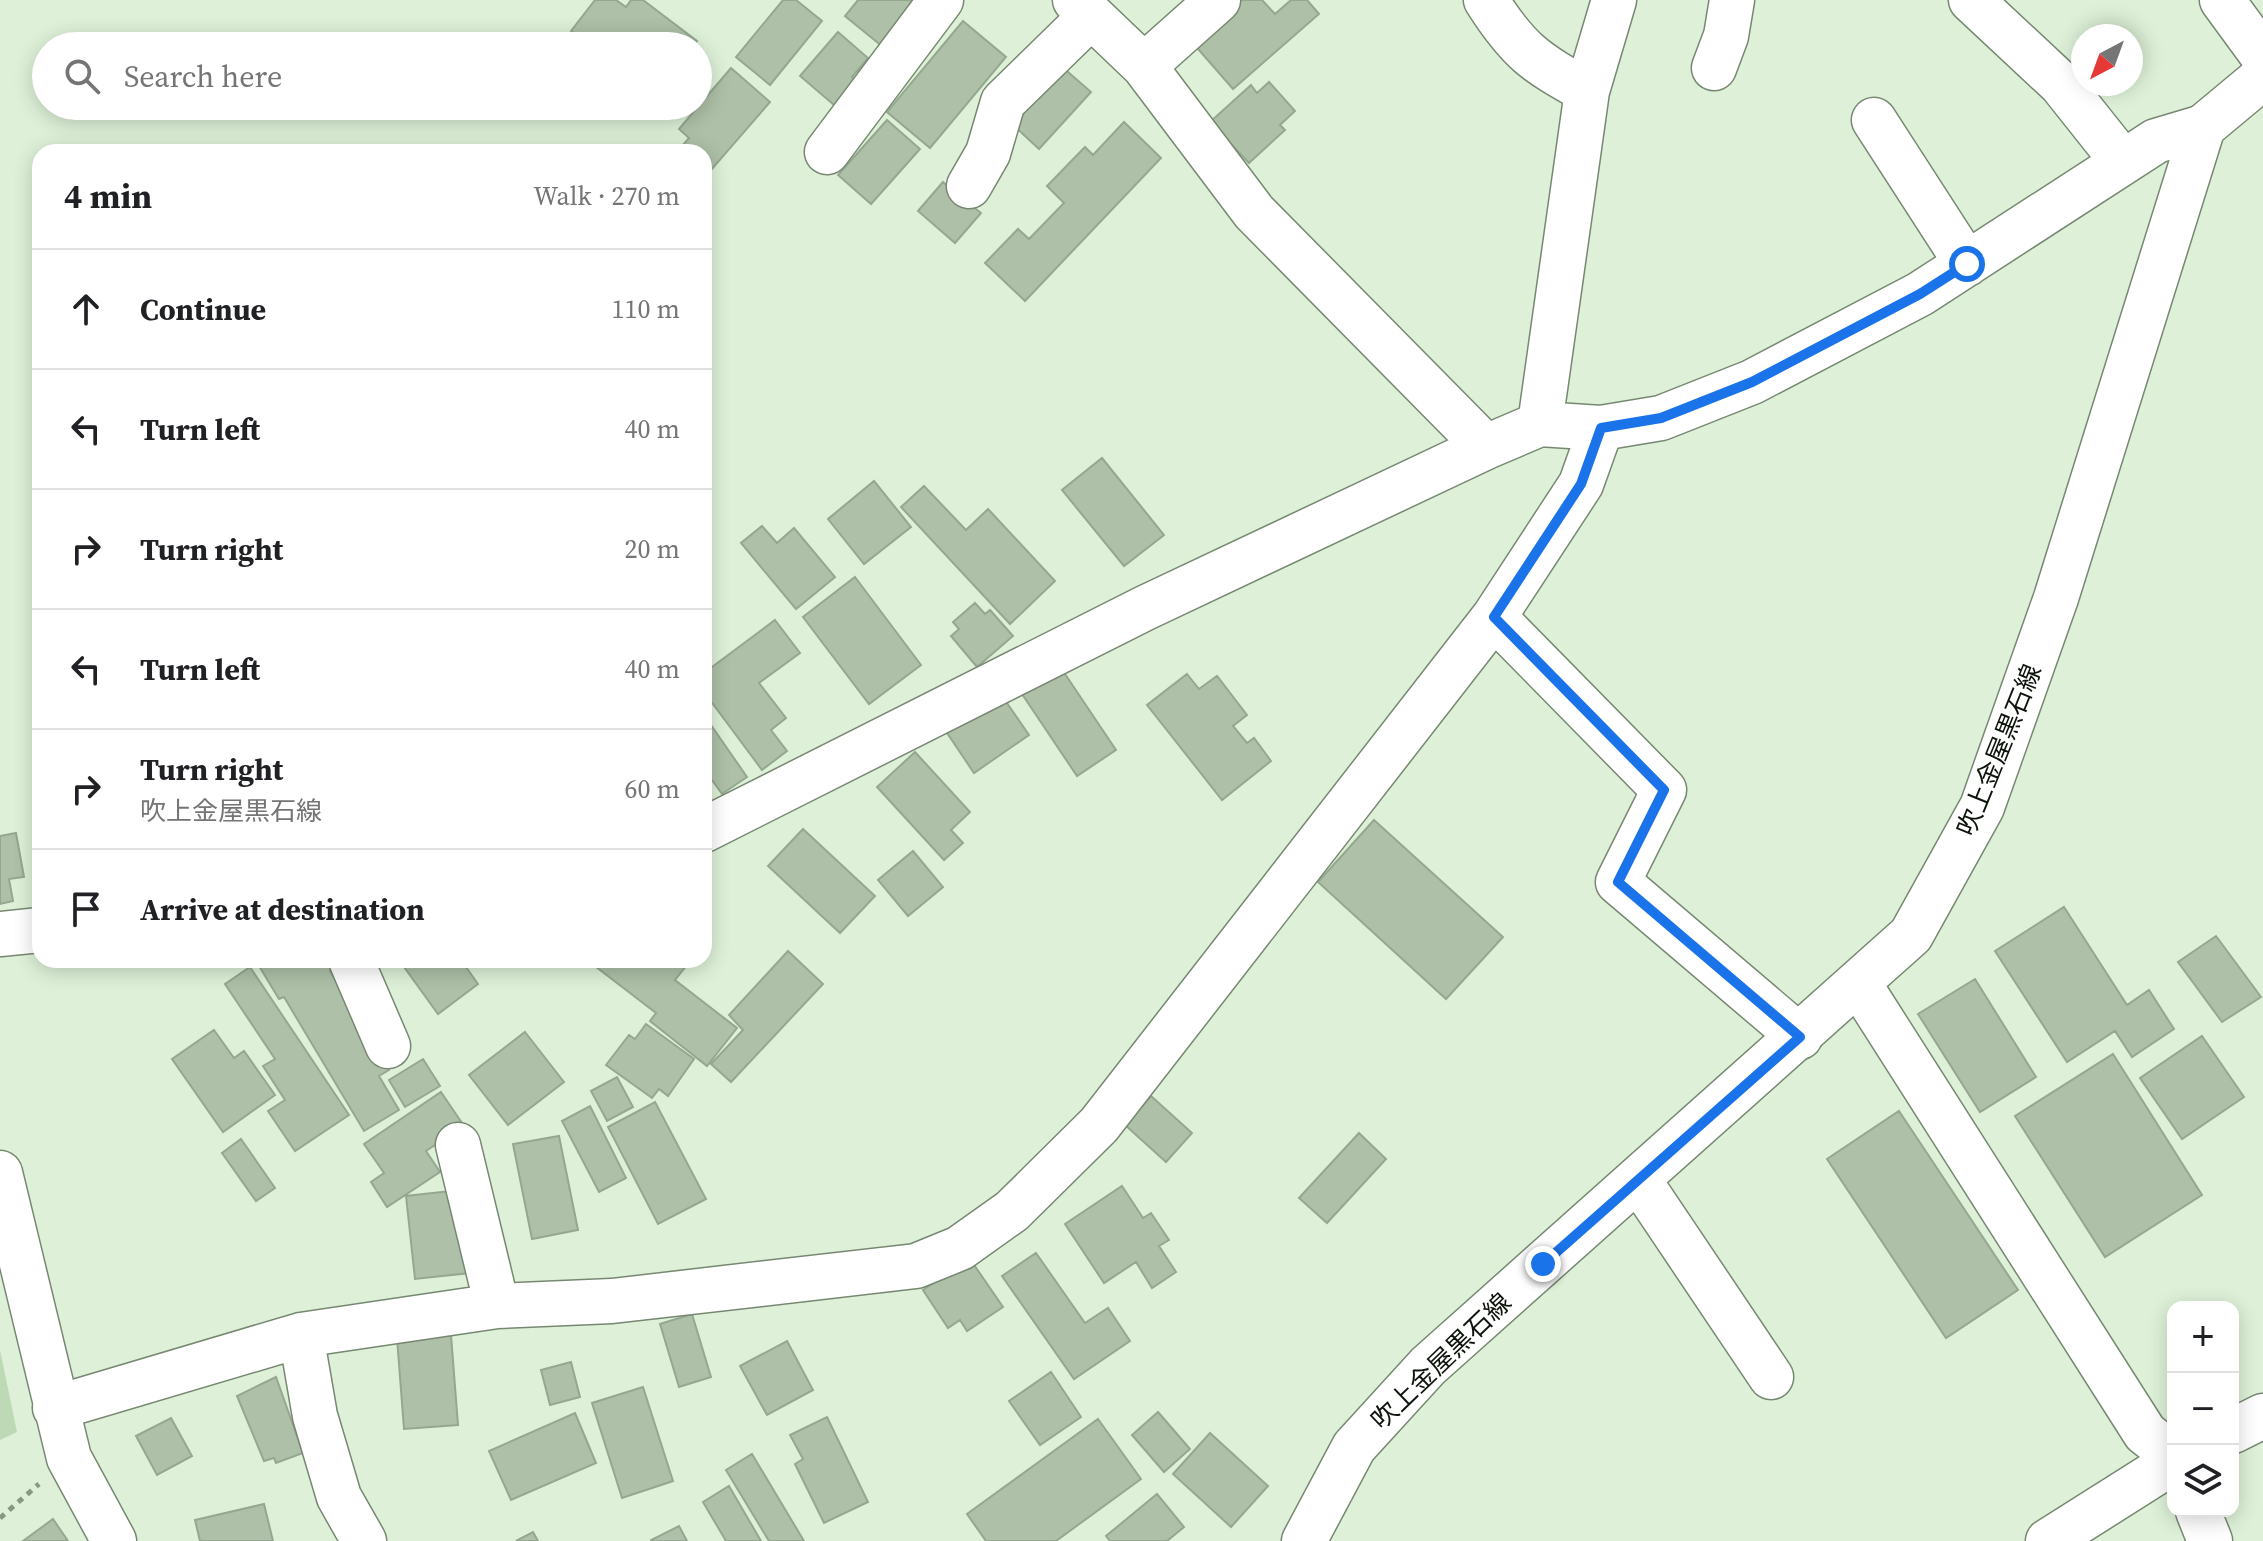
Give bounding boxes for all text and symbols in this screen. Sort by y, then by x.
north arrow [2071,24,2143,96]
search box [32,32,712,120]
icon: search [60,54,104,98]
text: Search here [124,56,282,97]
text: 4 min [64,173,152,219]
text: Walk · 270 m [533,178,680,214]
route start [1949,246,1985,282]
icon: ahead [64,287,108,331]
text: Continue [140,289,266,330]
text: 110 m [612,291,680,327]
icon: left [64,407,108,451]
text: Turn left [140,409,260,450]
text: 40 m [625,411,680,447]
icon: right [64,527,108,571]
text: Turn right [140,529,283,570]
text: 20 m [625,531,680,567]
icon: left [64,647,108,691]
text: Turn left [140,649,260,690]
text: 40 m [625,651,680,687]
street label: 吹上金屋黒石線 [1948,659,2050,841]
text: Turn right [140,749,283,790]
icon: right [64,767,108,811]
text: 60 m [625,771,680,807]
text: 吹上金屋黒石線 [140,793,322,829]
icon: arrive [64,887,108,931]
text: Arrive at destination [140,889,425,930]
route end [1525,1246,1561,1282]
street label: 吹上金屋黒石線 [1363,1285,1519,1437]
map controls [2167,1301,2239,1517]
button: + [2167,1301,2239,1373]
button: − [2167,1373,2239,1445]
button: layers [2167,1445,2239,1517]

